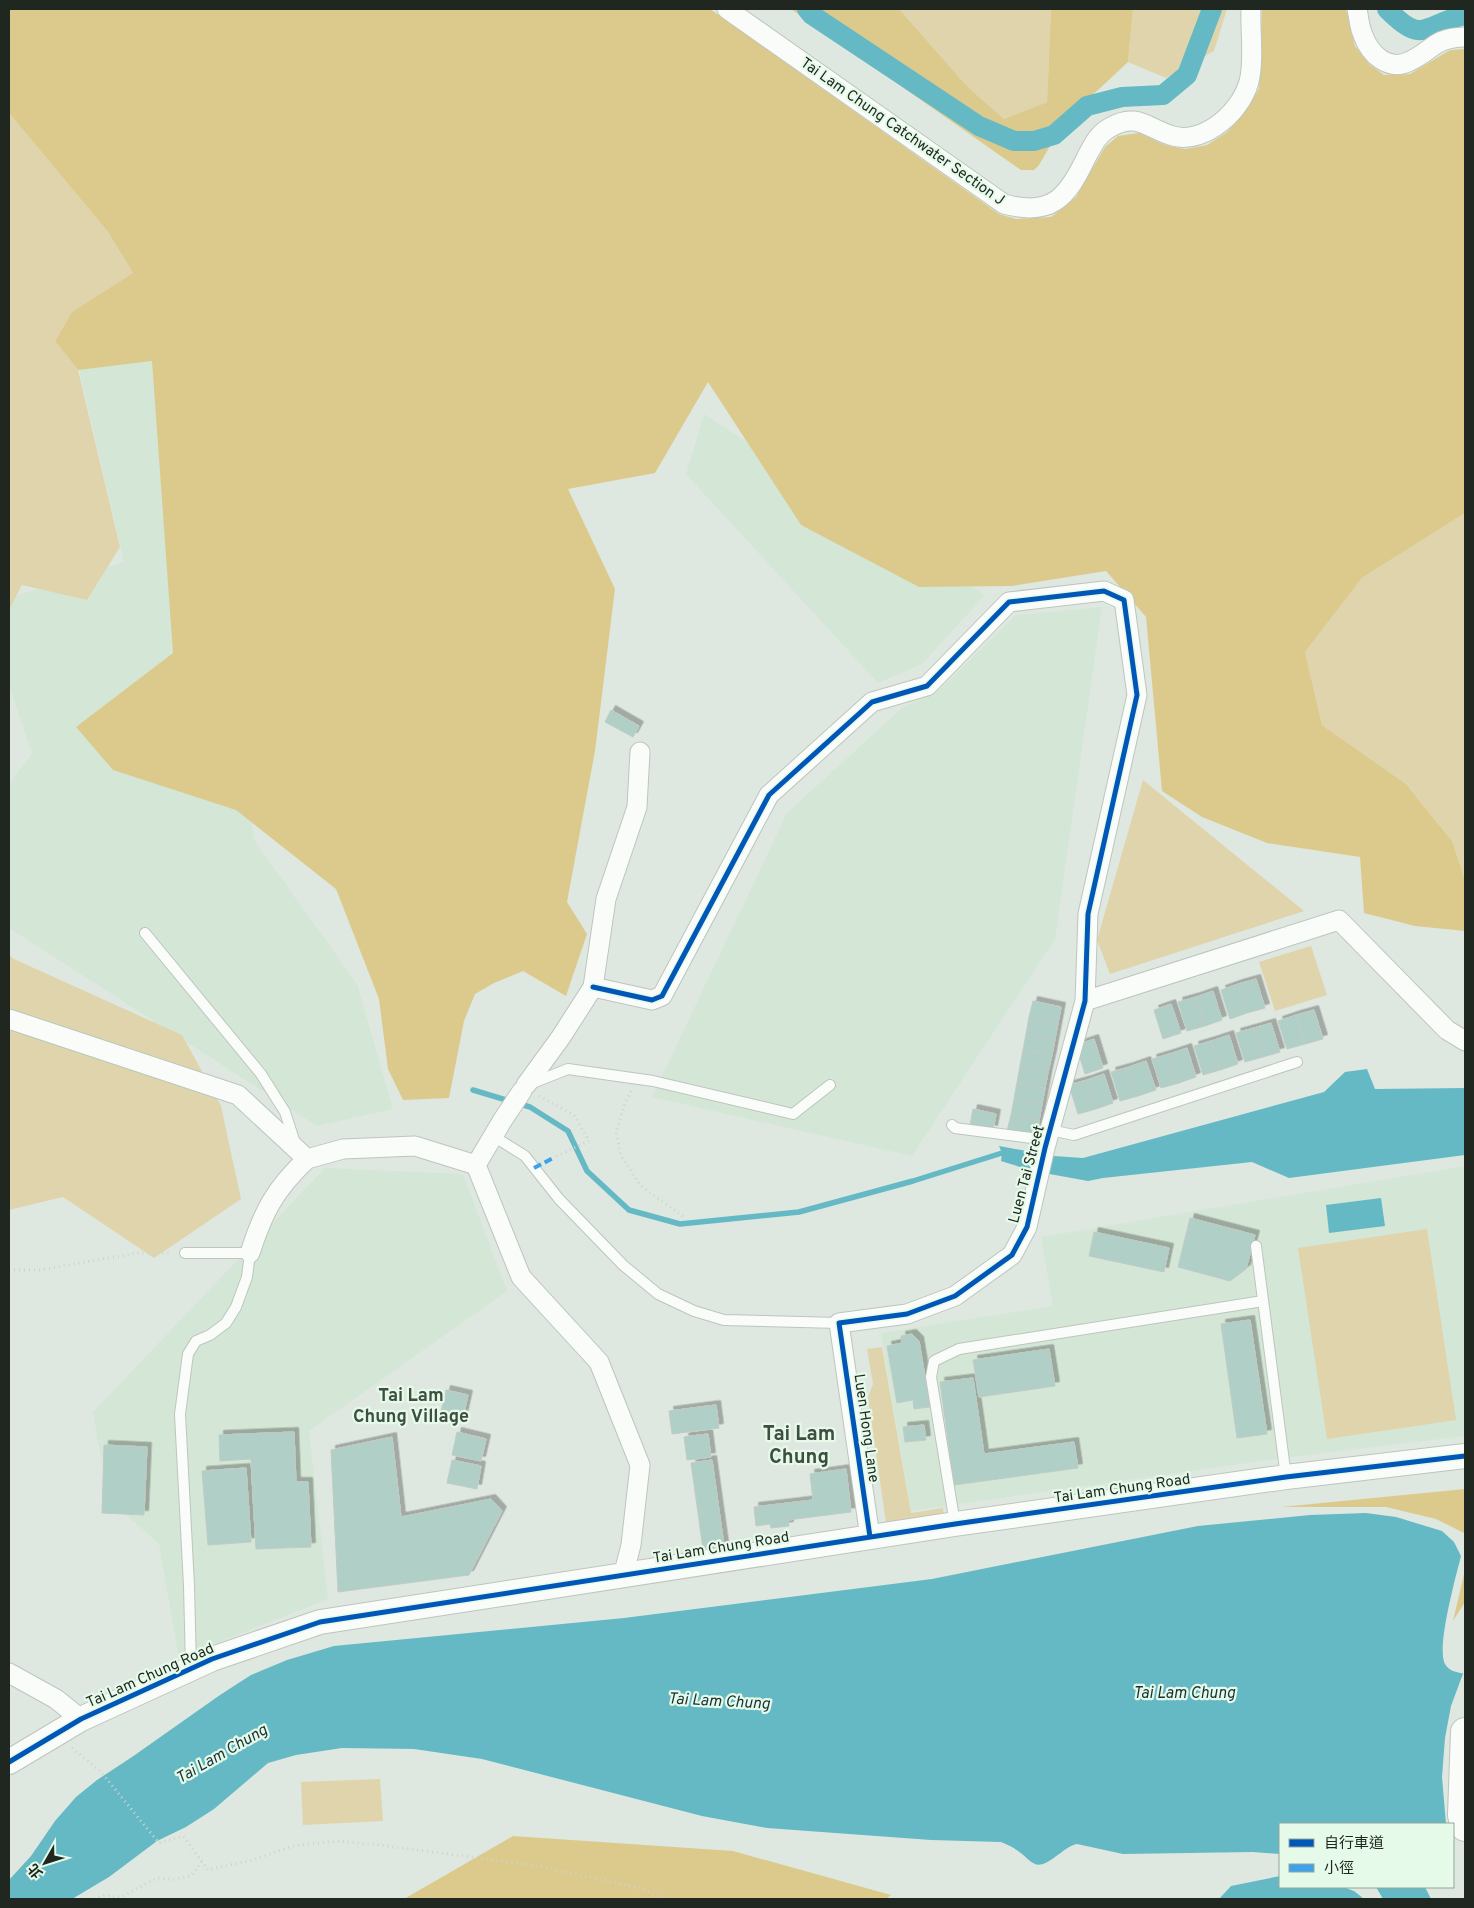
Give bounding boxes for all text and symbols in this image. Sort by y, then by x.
street label: Tai Lam Chung Catchwater Section J [796,54,1008,210]
street label: Luen Tai Street [1005,1123,1050,1225]
street label: Luen Hong Lane [848,1373,883,1484]
district label: Tai Lam Chung Village [353,1385,469,1429]
district label: Tai Lam Chung [763,1422,835,1471]
street label: Tai Lam Chung Road [1053,1470,1192,1508]
street label: Tai Lam Chung Road [652,1528,791,1569]
street label: Tai Lam Chung Road [84,1640,217,1713]
water label: Tai Lam Chung [1133,1684,1235,1704]
water label: Tai Lam Chung [667,1689,771,1715]
water label: Tai Lam Chung [173,1720,272,1789]
legend [1279,1823,1454,1888]
text: 自行車道 [1324,1835,1384,1854]
north arrow [20,1838,70,1888]
text: 北 [25,1859,47,1881]
text: 小徑 [1324,1860,1354,1879]

